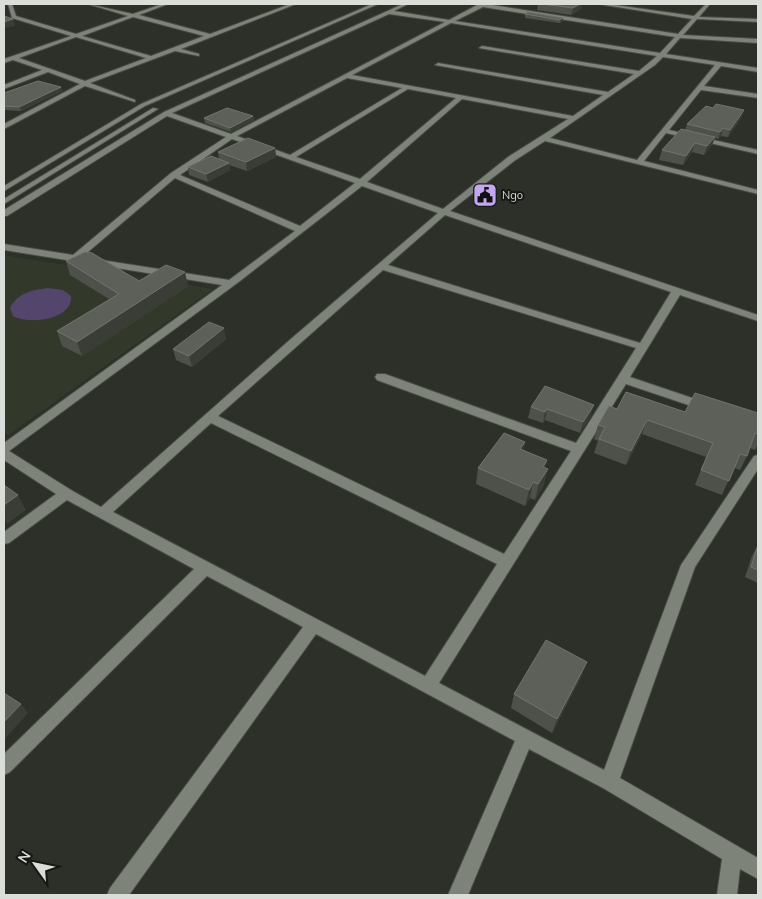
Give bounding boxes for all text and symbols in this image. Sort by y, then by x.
public building icon: Ngo [472,182,498,208]
place label: Ngo [502,188,523,202]
north arrow [10,839,60,889]
text: N [14,848,35,866]

